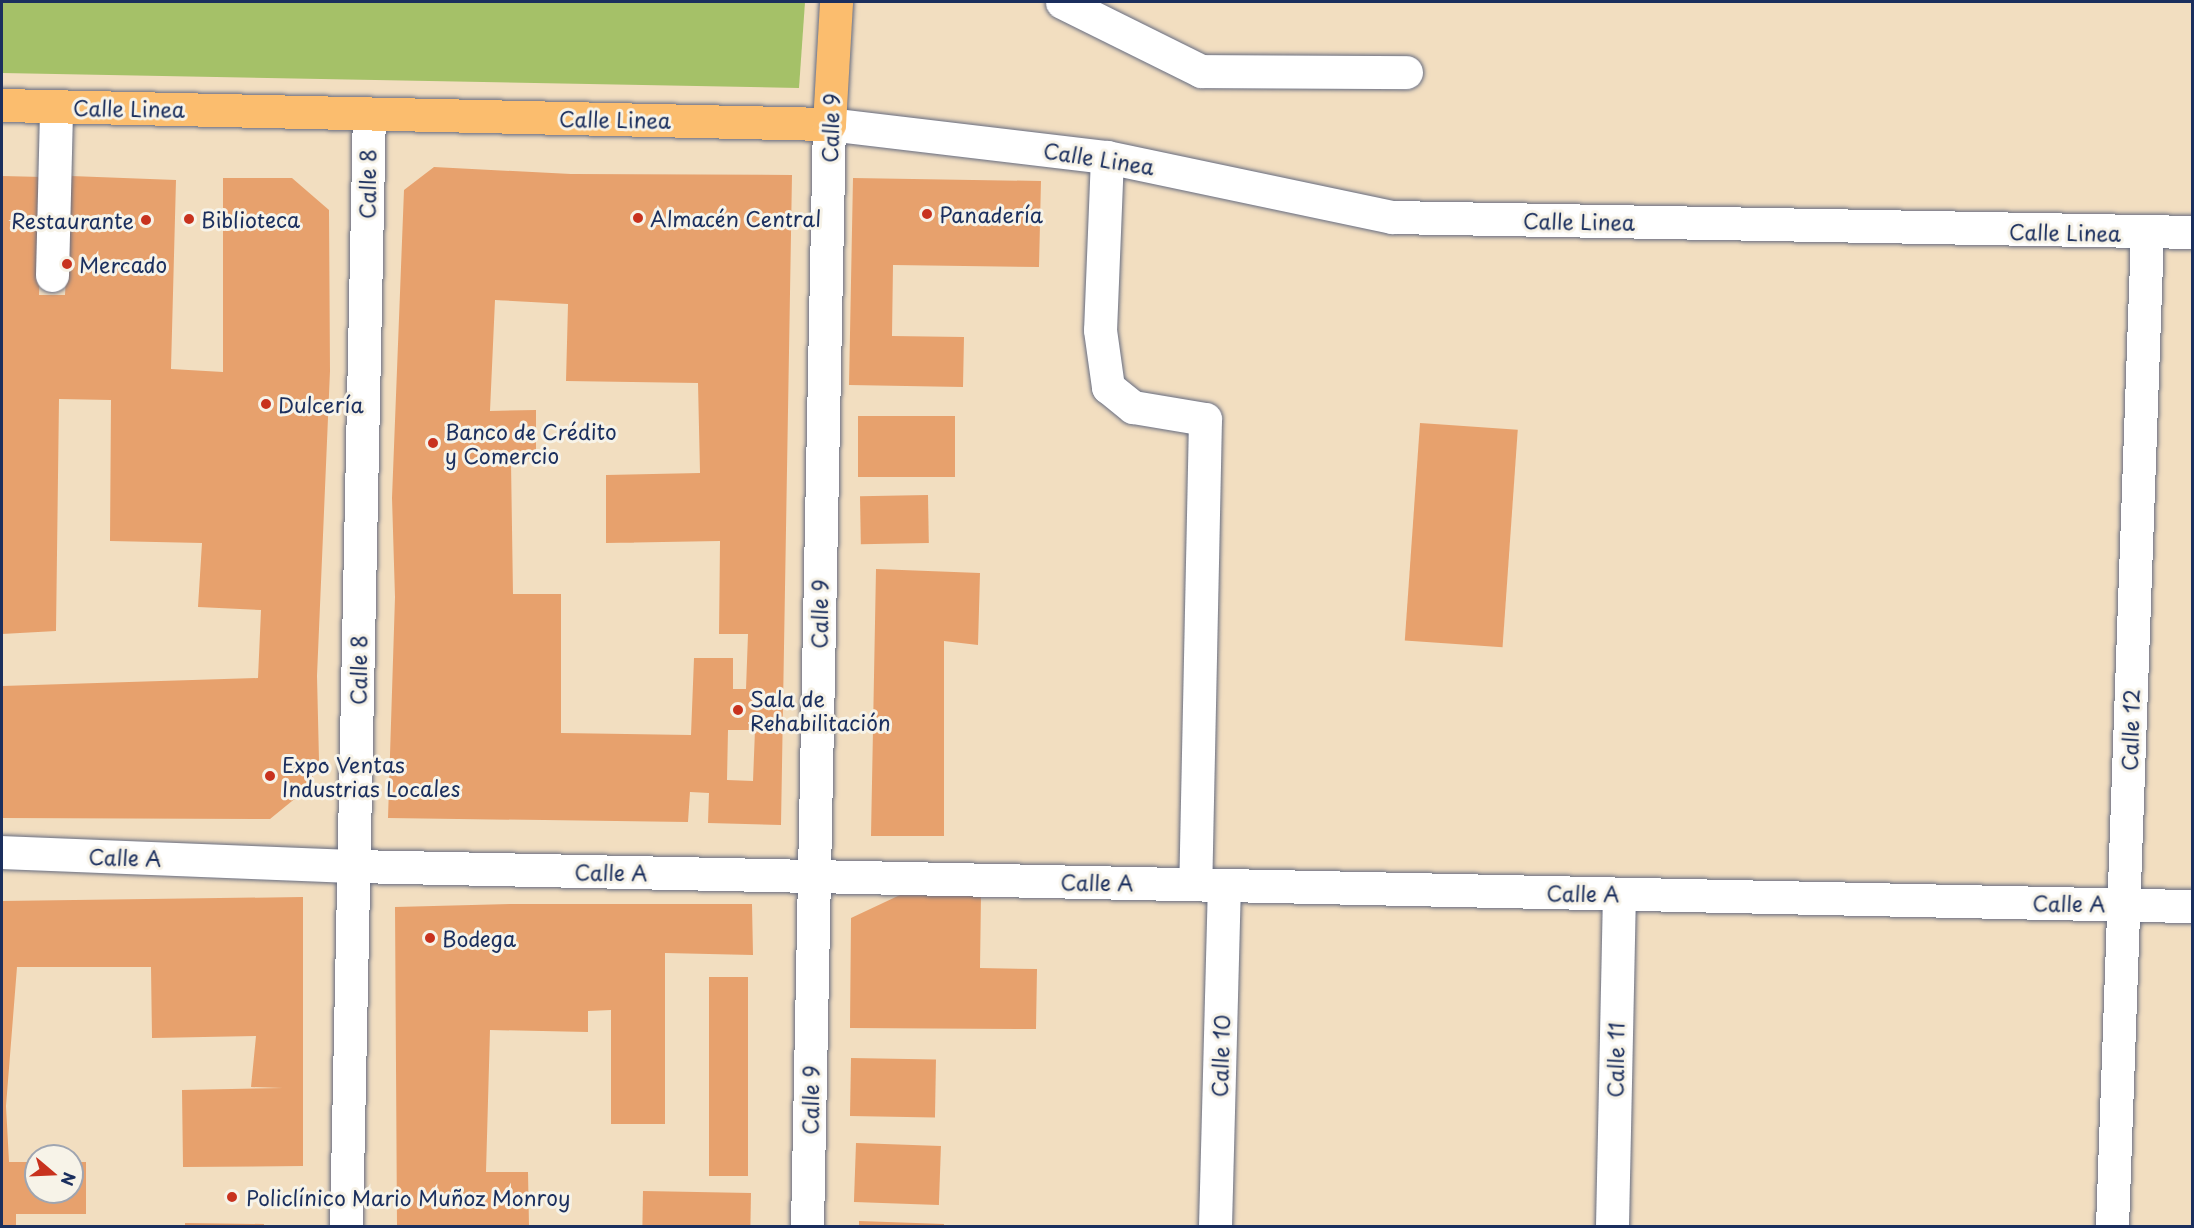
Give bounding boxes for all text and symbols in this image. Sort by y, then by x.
street label: Calle 9 [816,92,844,164]
street label: Calle Linea [72,94,186,122]
street label: Calle Linea [558,105,672,133]
street label: Calle Linea [1041,137,1157,179]
street label: Calle 8 [354,148,380,220]
place label: Panadería [939,201,1043,227]
place label: Almacén Central [650,205,823,231]
place label: Biblioteca [201,206,300,232]
place label: Restaurante [11,207,134,233]
marker: Panadería [920,207,934,221]
street label: Calle Linea [1522,207,1636,235]
marker: Almacén Central [631,211,645,225]
marker: Biblioteca [182,212,196,226]
marker: Restaurante [139,213,153,227]
street label: Calle Linea [2008,218,2122,246]
place label: Mercado [79,251,167,277]
marker: Mercado [60,257,74,271]
place label: Dulcería [278,391,364,417]
marker: Dulcería [259,397,273,411]
place label: Banco de Crédito y Comercio [445,418,618,468]
marker: Banco de Crédito y Comercio [426,436,440,450]
street label: Calle 9 [806,579,832,649]
street label: Calle 8 [345,634,371,706]
place label: Sala de Rehabilitación [750,685,891,735]
street label: Calle 12 [2116,688,2144,772]
marker: Sala de Rehabilitación [731,703,745,717]
place label: Expo Ventas Industrias Locales [282,751,461,801]
marker: Expo Ventas Industrias Locales [263,769,277,783]
street label: Calle A [88,843,162,871]
street label: Calle A [574,859,648,885]
street label: Calle A [1060,869,1134,895]
street label: Calle A [1546,880,1620,906]
street label: Calle A [2032,890,2106,916]
place label: Bodega [442,925,516,951]
marker: Bodega [423,931,437,945]
street label: Calle 10 [1206,1014,1234,1098]
street label: Calle 11 [1602,1022,1628,1098]
street label: Calle 9 [797,1065,823,1135]
north arrow [24,1144,84,1204]
text: N [56,1169,83,1189]
place label: Policlínico Mario Muñoz Monroy [246,1184,571,1210]
marker: Policlínico Mario Muñoz Monroy [223,1188,241,1206]

